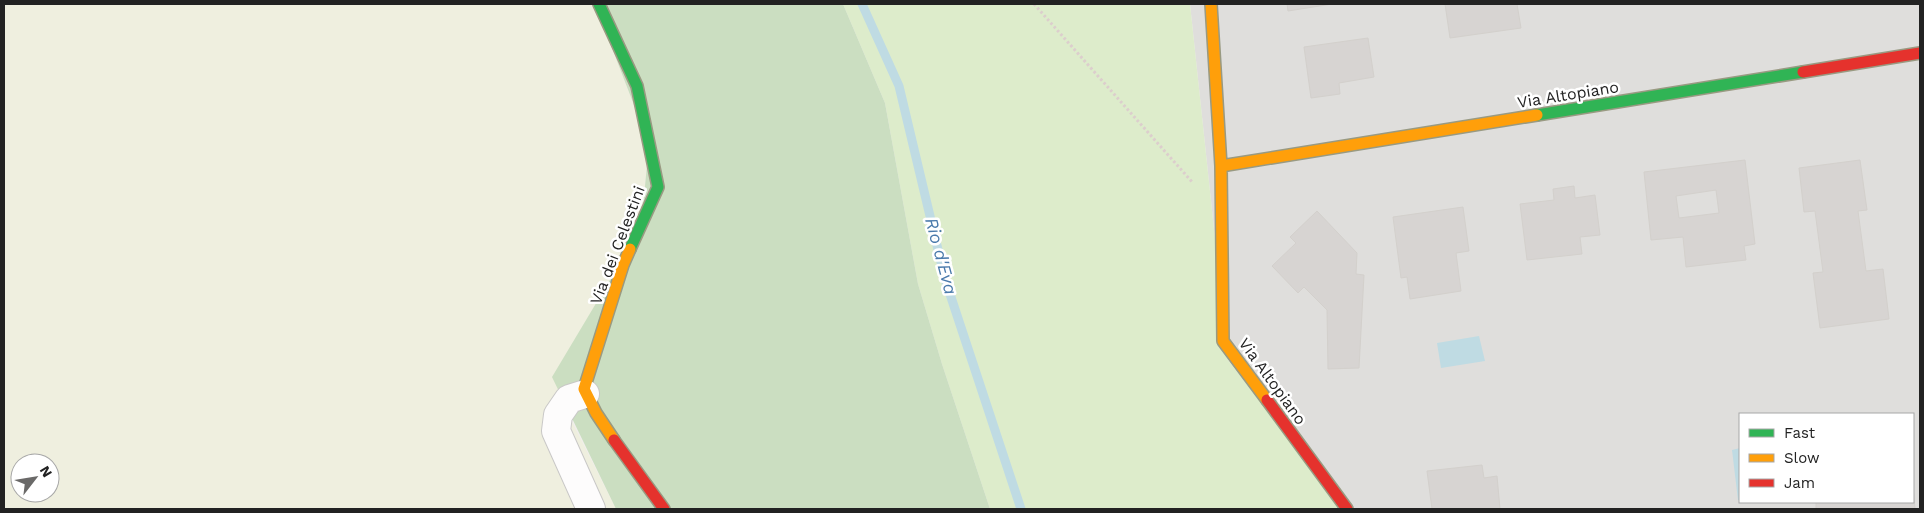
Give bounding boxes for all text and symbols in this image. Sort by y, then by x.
street label: Via Altopiano [1516,77,1620,112]
street label: Via dei Celestini [586,183,649,307]
water label: Rio d'Eva [921,215,962,297]
street label: Via Altopiano [1235,334,1310,428]
legend [1739,413,1914,503]
text: Fast [1784,424,1816,442]
text: Slow [1784,449,1820,467]
north arrow [10,453,60,503]
text: N [37,463,56,480]
text: Jam [1784,474,1815,492]

